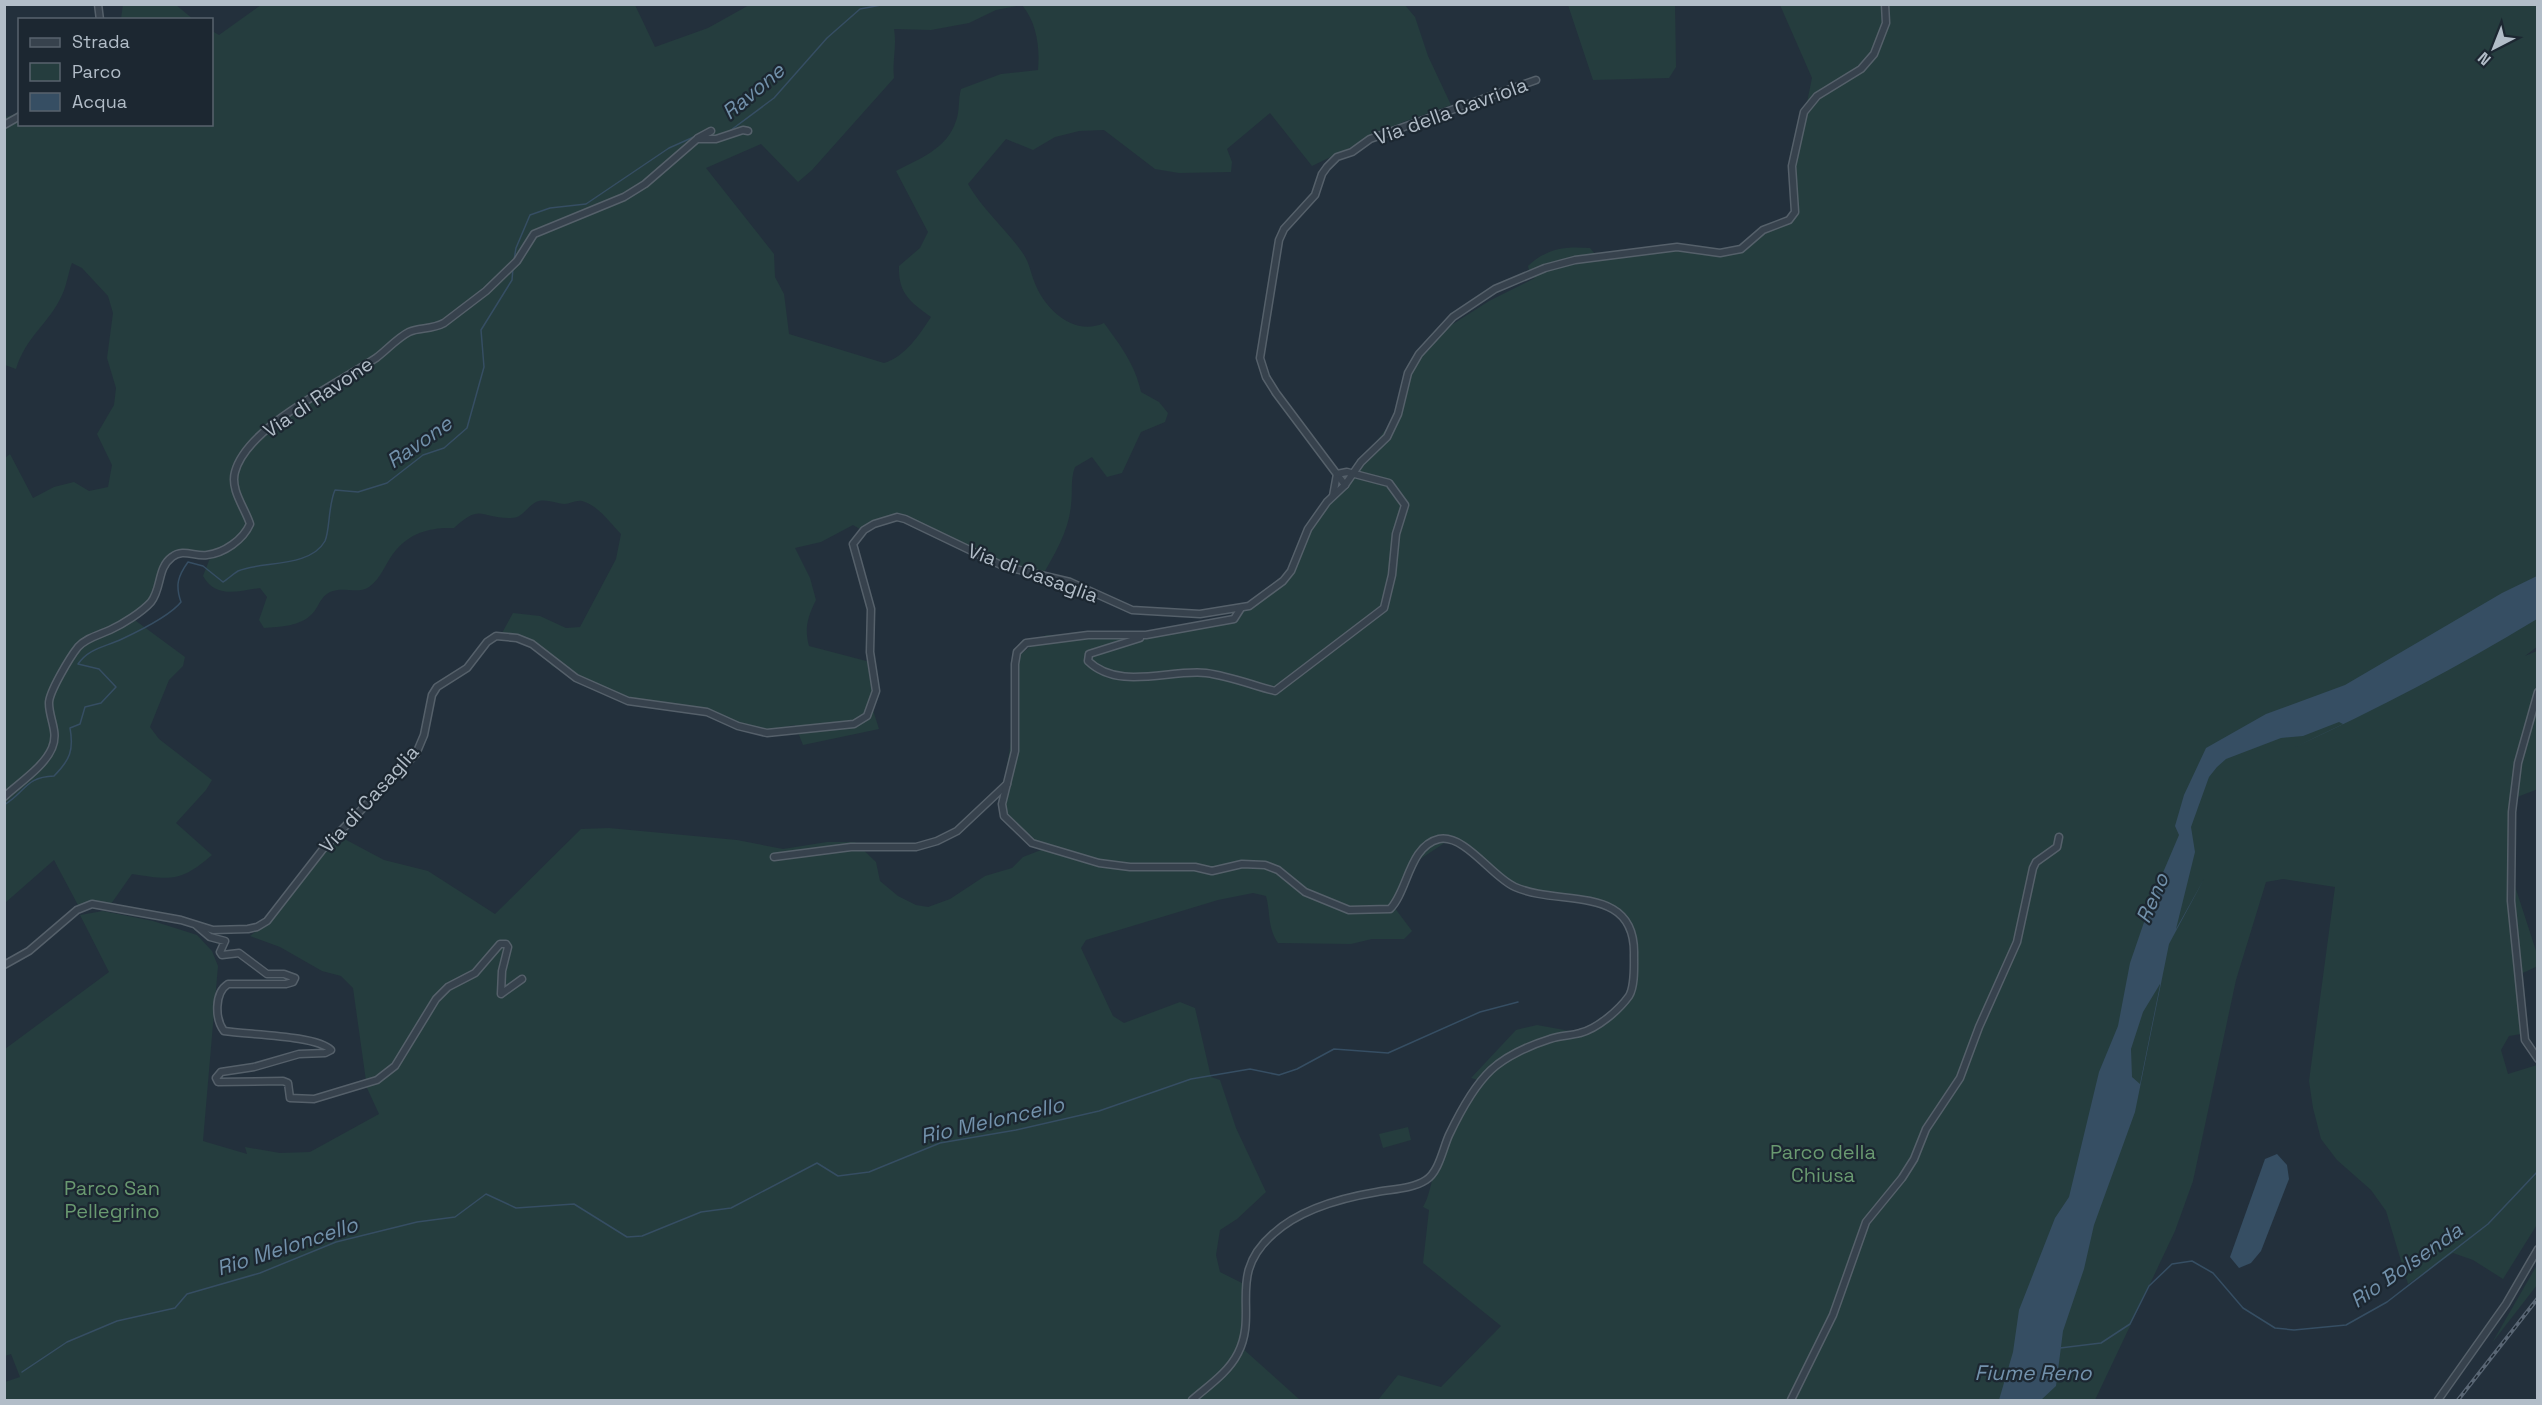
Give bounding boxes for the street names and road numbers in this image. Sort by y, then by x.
street label: Via della Cavriola [1371,71,1531,151]
street label: Via di Ravone [258,351,378,443]
street label: Via di Casaglia [964,537,1102,609]
street label: Via di Casaglia [314,739,424,859]

